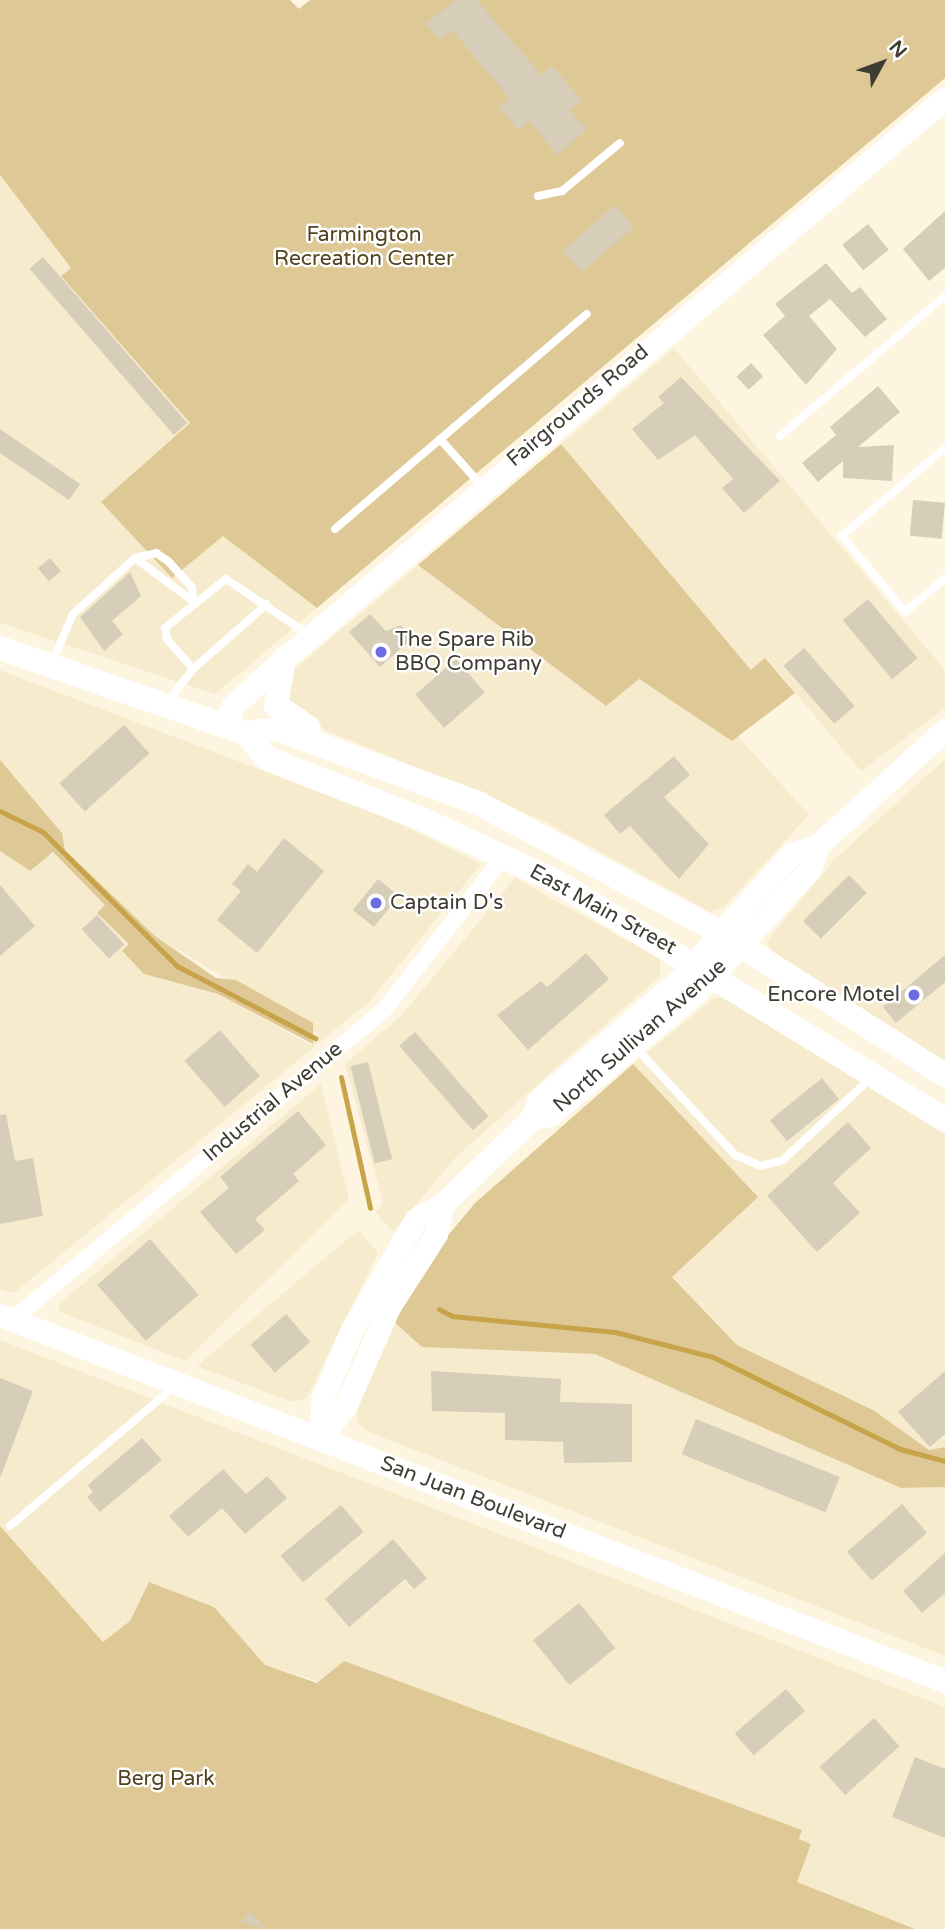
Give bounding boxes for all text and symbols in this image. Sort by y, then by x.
north arrow [847,28,917,98]
text: N [885,36,911,62]
park label: Farmington Recreation Center [274,222,454,272]
street label: Fairgrounds Road [502,340,654,472]
place label: The Spare Rib BBQ Company [395,627,542,677]
marker: The Spare Rib BBQ Company [373,644,389,660]
street label: East Main Street [525,859,681,961]
place label: Captain D's [390,890,503,916]
marker: Captain D's [368,895,384,911]
street label: North Sullivan Avenue [548,954,732,1118]
place label: Encore Motel [767,982,900,1008]
marker: Encore Motel [906,987,922,1003]
street label: Industrial Avenue [198,1037,348,1167]
street label: San Juan Boulevard [377,1451,569,1545]
park label: Berg Park [117,1766,215,1792]

